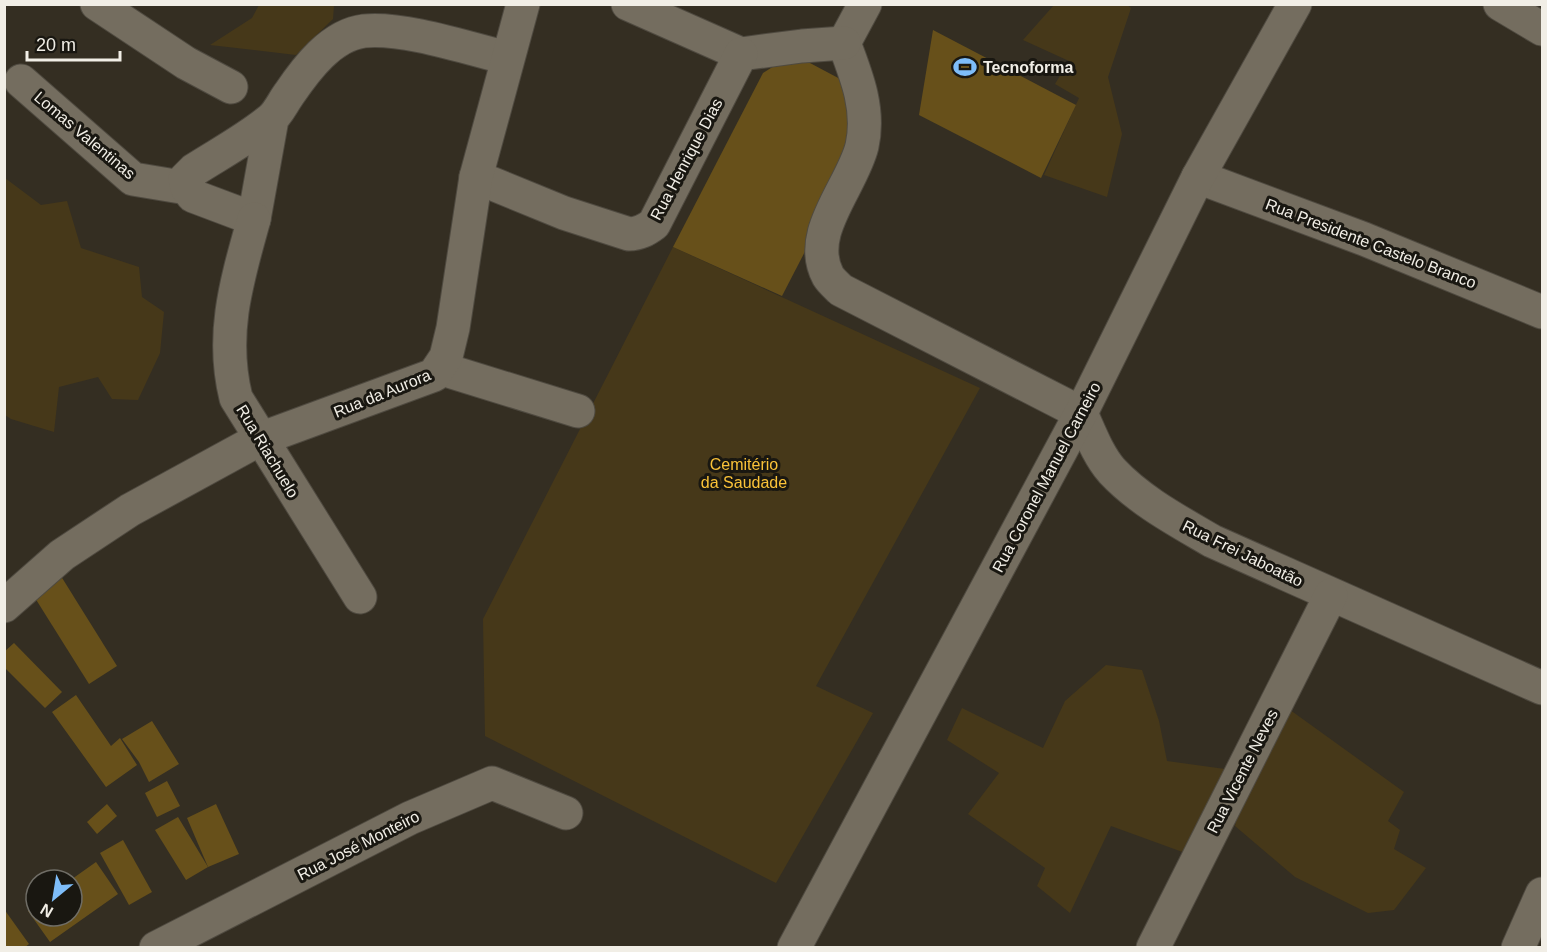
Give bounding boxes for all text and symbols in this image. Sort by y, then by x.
scale bar [27,24,120,62]
text: 20 m [36,35,76,55]
sports icon: Tecnoforma [952,54,978,80]
place label: Tecnoforma [983,59,1073,76]
street label: Lomas Valentinas [31,88,138,182]
street label: Rua Henrique Dias [647,96,726,223]
street label: Rua Presidente Castelo Branco [1263,195,1479,292]
street label: Rua da Aurora [331,366,433,421]
street label: Rua Coronel Manuel Carneiro [989,379,1104,575]
street label: Rua Riachuelo [233,402,302,501]
park label: Cemitério da Saudade [701,456,787,491]
street label: Rua Frei Jaboatão [1180,517,1306,590]
street label: Rua Vicente Neves [1204,706,1281,836]
street label: Rua José Monteiro [295,807,422,884]
north arrow [24,868,84,928]
text: N [37,900,56,921]

